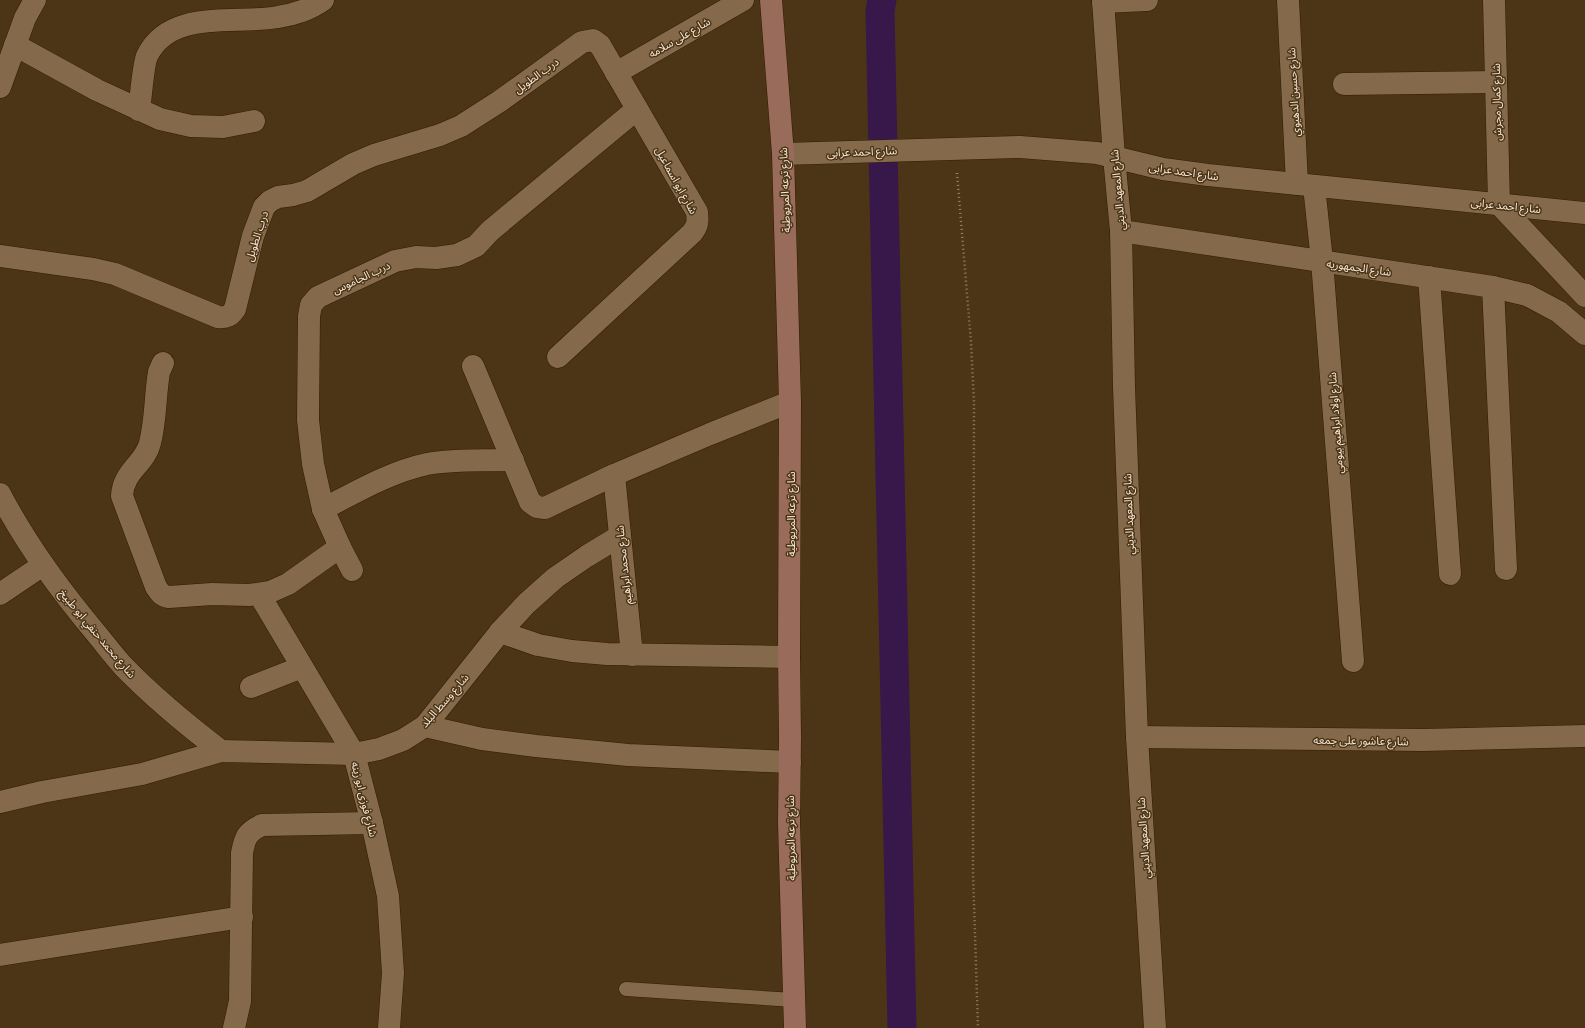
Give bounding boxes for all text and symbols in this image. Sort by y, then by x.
street label: شارع على سلامه [646,14,713,62]
street label: شارع حسين الدهيوي [1284,47,1305,137]
street label: درب الطويل [511,54,562,97]
street label: شارع كمال مجرش [1489,63,1505,141]
street label: شارع احمد عرابى [827,143,898,161]
street label: شارع ابو اسماعيل [651,144,701,217]
street label: شارع ترعه المريوطية [776,147,794,233]
street label: شارع المعهد الديني [1107,148,1131,231]
street label: شارع احمد عرابى [1148,160,1220,184]
street label: شارع احمد عرابى [1470,195,1542,217]
street label: درب الطويل [242,209,271,263]
street label: شارع الجمهوريه [1325,256,1393,280]
street label: درب الجاموس [330,258,392,297]
street label: شارع اولاد ابراهيم بيومي [1325,371,1349,474]
street label: شارع ترعه المريوطية [784,471,799,557]
street label: شارع المعهد الديني [1120,473,1139,555]
street label: شارع محمد ابراهيم [612,524,637,605]
street label: شارع محمد حنفي ابو طبيخ [54,586,139,683]
street label: شارع وسط البلد [417,670,473,731]
street label: شارع عاشور على جمعه [1313,733,1409,749]
street label: شارع فوزى ابو زينه [347,760,381,839]
street label: شارع ترعه المريوطية [783,795,799,881]
street label: شارع المعهد الديني [1134,796,1156,879]

